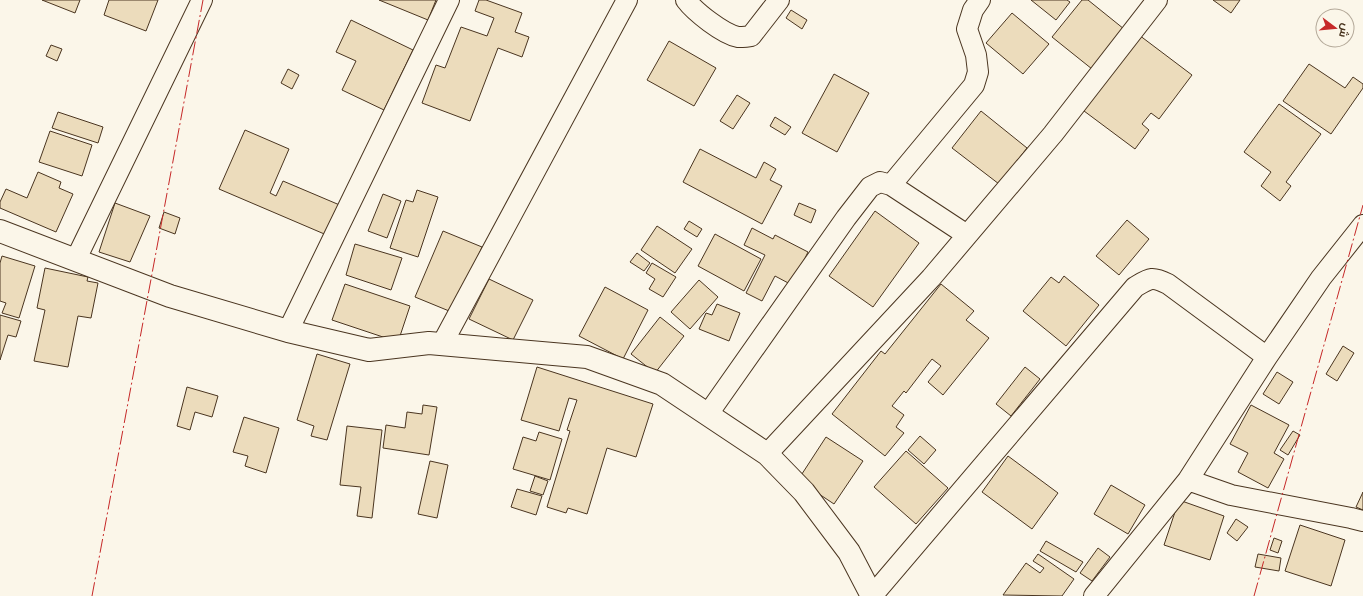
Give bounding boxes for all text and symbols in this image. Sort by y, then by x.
north arrow [1315,8,1355,48]
text: ش [1336,22,1353,39]

